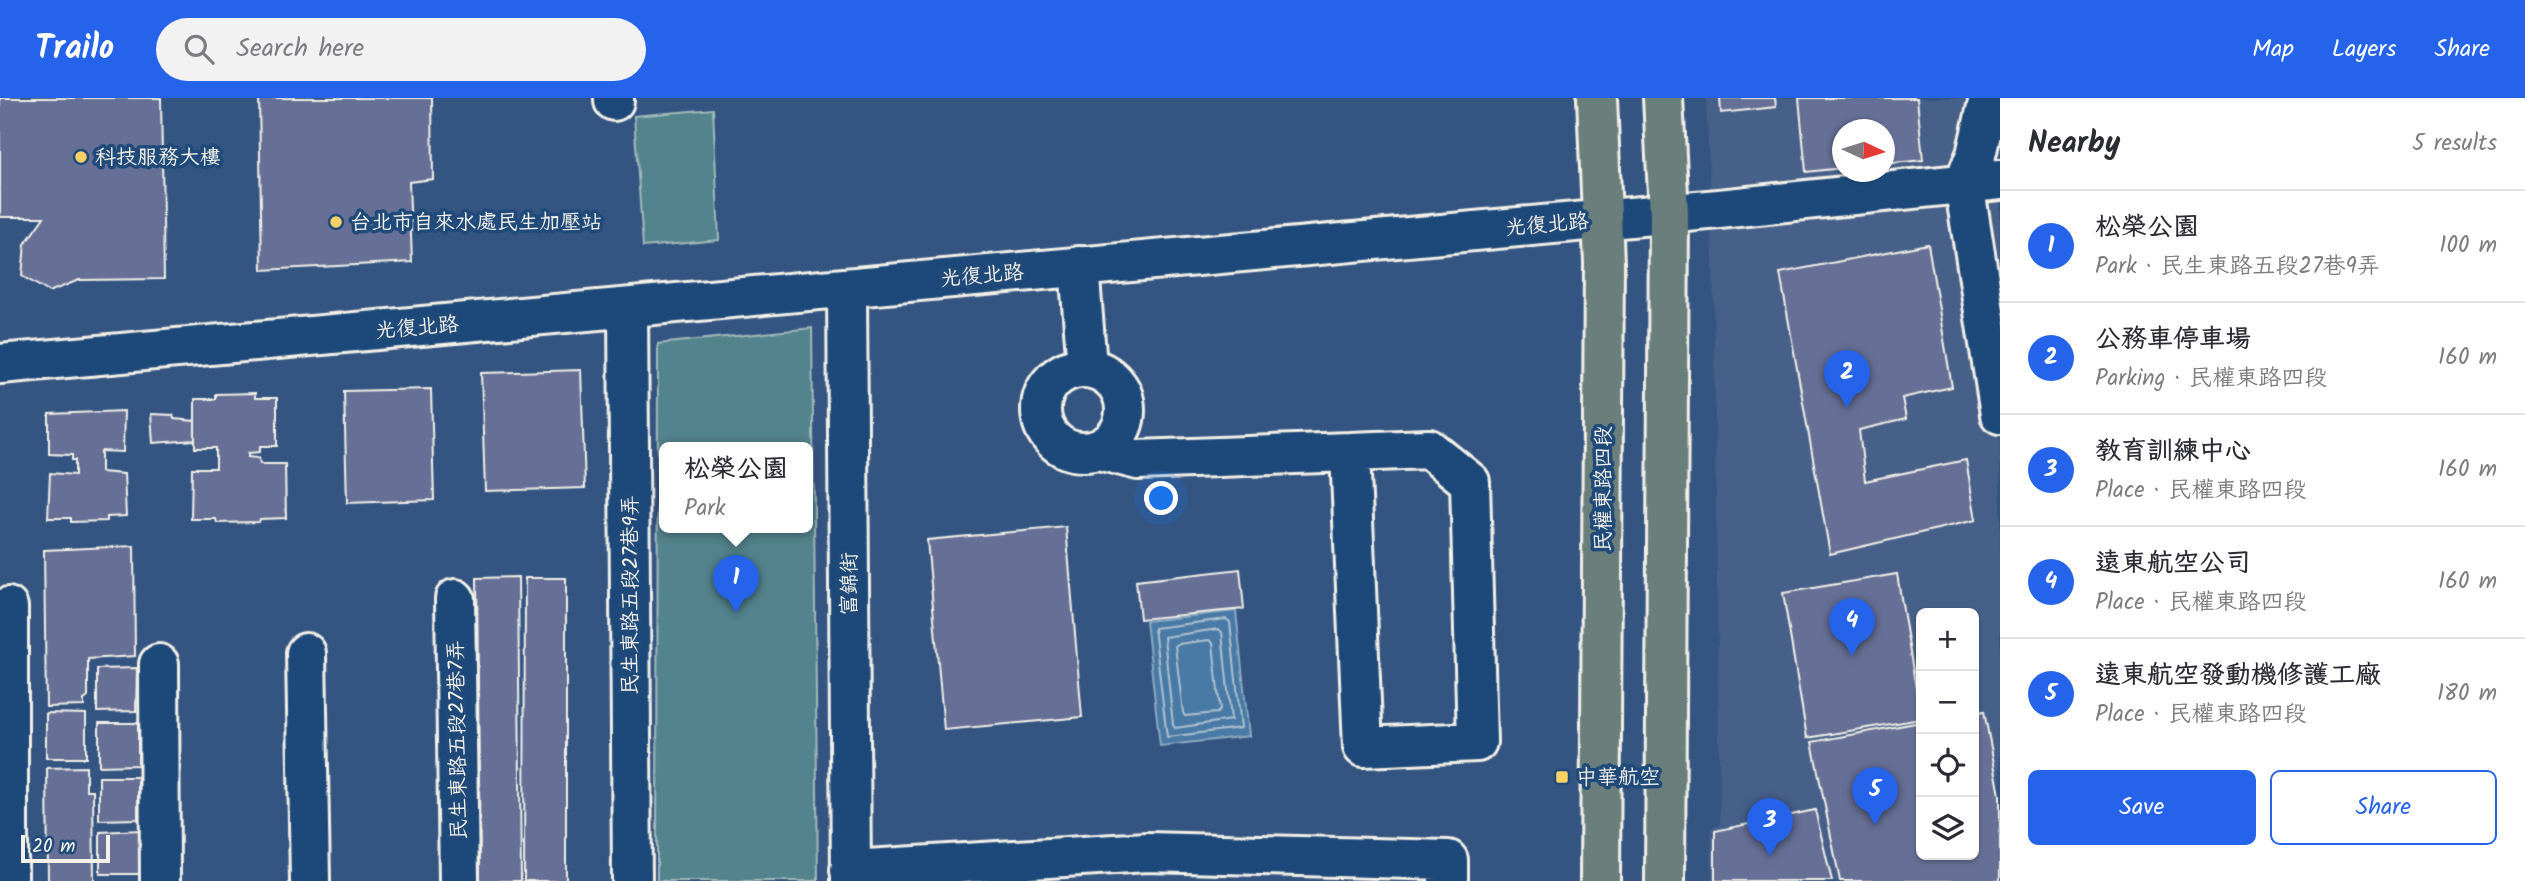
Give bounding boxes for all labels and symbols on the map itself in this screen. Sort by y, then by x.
north arrow [1832,119,1895,182]
place label: 科技服務大樓 [95,142,221,175]
marker: 科技服務大樓 [73,149,89,165]
street label: 光復北路 [1504,205,1590,246]
place label: 台北市自來水處民生加壓站 [350,207,602,240]
marker: 台北市自來水處民生加壓站 [328,214,344,230]
street label: 光復北路 [939,256,1025,297]
street label: 光復北路 [374,308,460,349]
pin: 2 [1824,350,1870,408]
street label: 民權東路四段 [1588,426,1621,552]
your location [1144,481,1178,515]
street label: 民生東路五段27巷9弄 [615,495,648,695]
street label: 富錦街 [834,553,867,616]
pin: 1 [713,555,759,613]
pin: 4 [1829,598,1875,656]
street label: 民生東路五段27巷7弄 [440,640,477,840]
place label: 中華航空 [1576,762,1660,795]
pin: 5 [1852,767,1898,825]
marker: 中華航空 [1554,769,1570,785]
pin: 3 [1747,798,1793,856]
scale bar [21,832,110,864]

